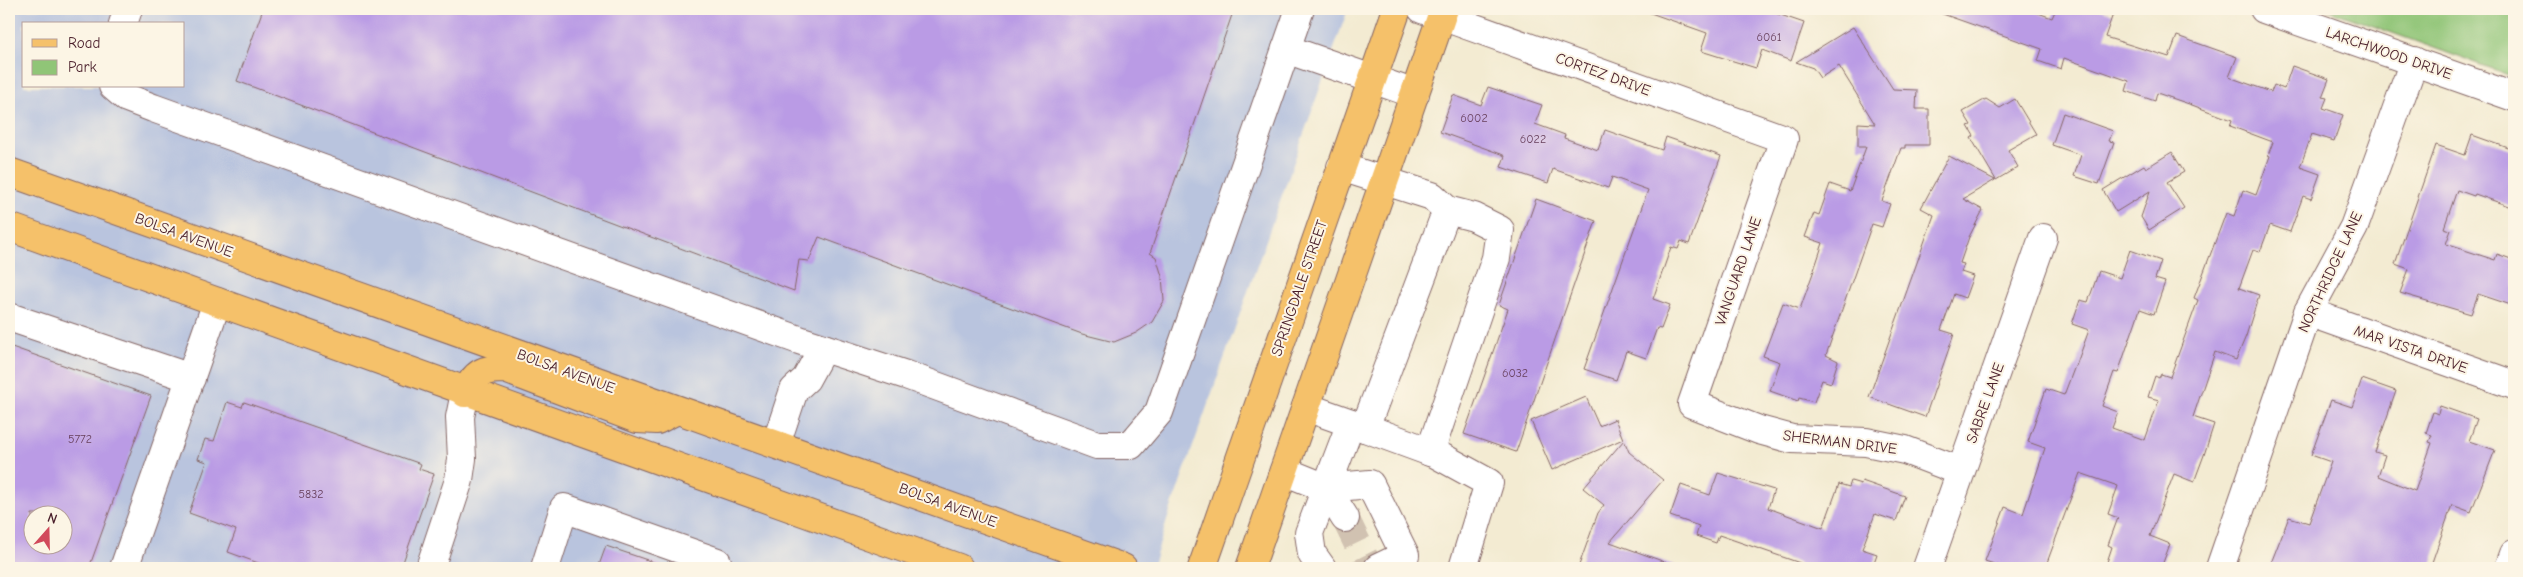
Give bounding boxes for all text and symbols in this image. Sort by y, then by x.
legend [22,22,185,88]
street label: LARCHWOOD DRIVE [2323,23,2455,83]
house number: 6061 [1756,30,1782,44]
text: Road [68,34,100,52]
street label: CORTEZ DRIVE [1553,48,1653,100]
text: Park [68,58,97,76]
house number: 6002 [1460,111,1488,125]
house number: 6022 [1520,132,1546,146]
street label: BOLSA AVENUE [133,209,235,261]
street label: NORTHRIDGE LANE [2294,209,2366,335]
street label: VANGUARD LANE [1711,214,1765,328]
street label: SPRINGDALE STREET [1267,217,1331,358]
street label: MAR VISTA DRIVE [2352,321,2470,377]
street label: BOLSA AVENUE [515,345,617,397]
street label: SABRE LANE [1962,360,2008,446]
house number: 6032 [1502,366,1528,380]
street label: SHERMAN DRIVE [1782,426,1898,458]
house number: 5772 [68,432,92,446]
street label: BOLSA AVENUE [897,479,999,531]
house number: 5832 [298,487,324,501]
north arrow [22,504,72,554]
text: N [45,509,59,528]

